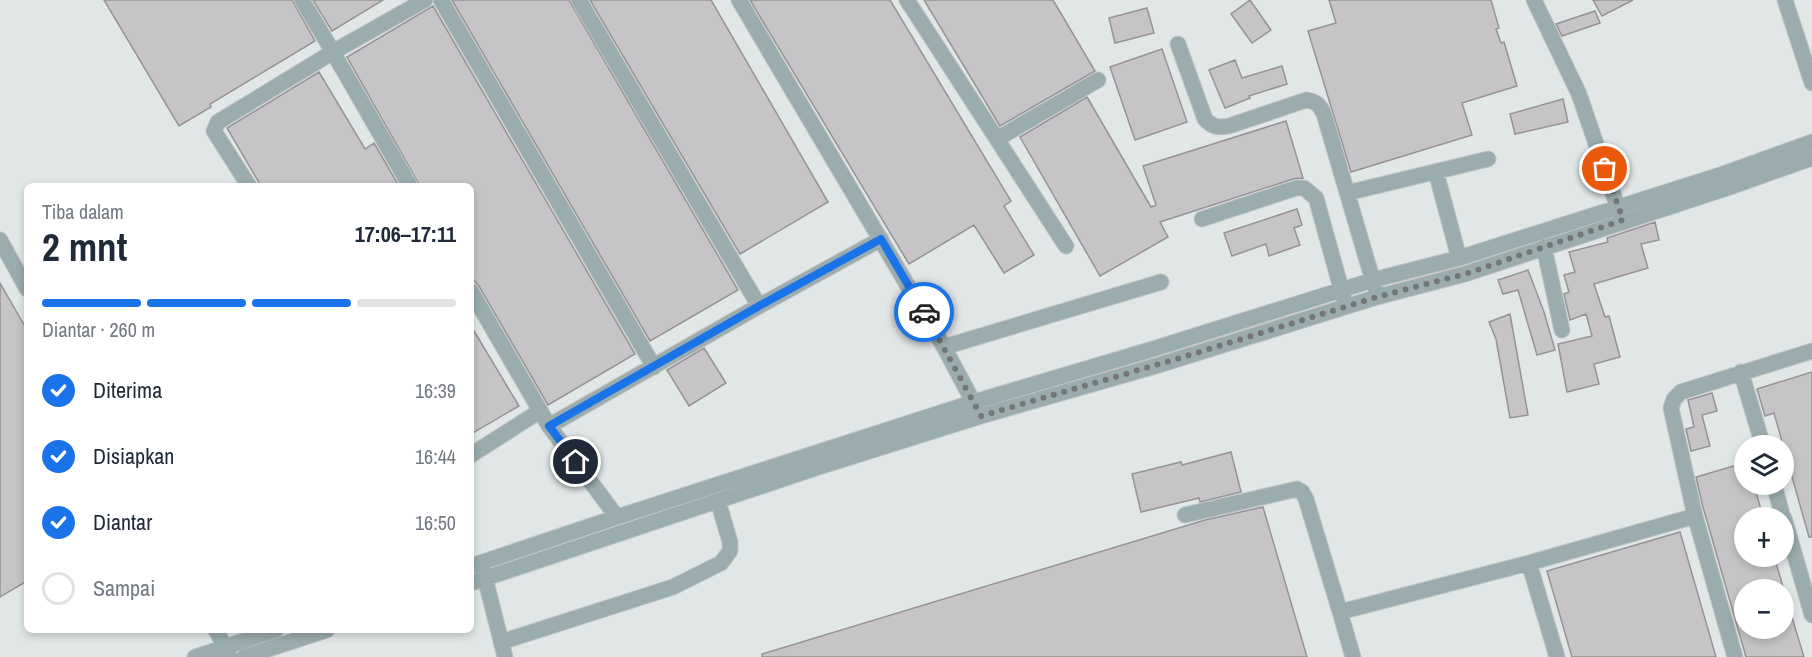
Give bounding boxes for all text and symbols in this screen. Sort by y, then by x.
pin [1579,143,1630,194]
icon: bag [1588,152,1621,185]
text: Tiba dalam [42,198,124,225]
text: 17:06–17:11 [355,219,456,249]
text: 2 mnt [42,221,127,273]
courier [894,282,954,342]
icon: car [908,296,941,329]
text: Diantar · 260 m [42,316,155,343]
icon: check [42,374,75,407]
text: Diterima [93,375,162,405]
text: 16:39 [415,377,456,404]
map controls [1734,435,1794,639]
button: layers [1734,435,1794,495]
pin [550,436,601,487]
icon: check [42,440,75,473]
text: Disiapkan [93,441,174,471]
text: 16:44 [415,443,456,470]
icon: home [559,445,592,478]
icon: check [42,506,75,539]
text: Diantar [93,507,152,537]
button: + [1734,507,1794,567]
text: 16:50 [415,509,456,536]
text: Sampai [93,573,155,603]
button: − [1734,579,1794,639]

